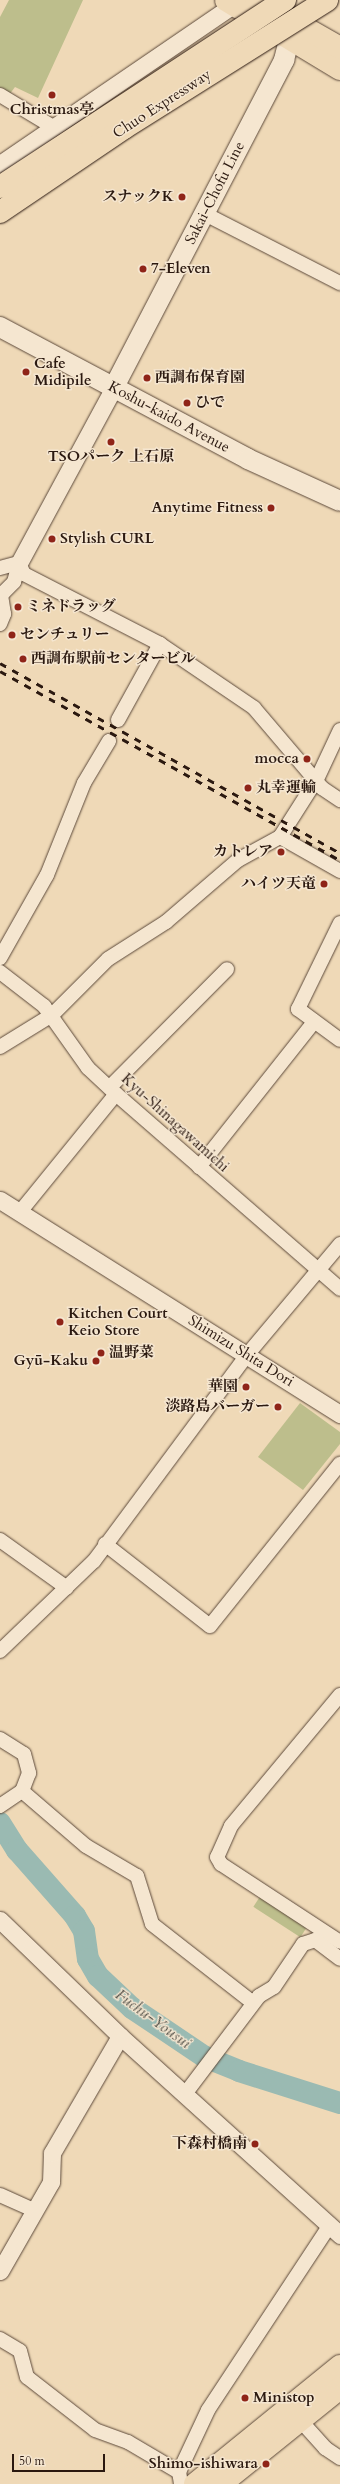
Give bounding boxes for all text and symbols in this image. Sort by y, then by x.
street label: Chuo Expressway [109,66,215,142]
marker: Christmas亭 [47,90,57,100]
place label: Christmas亭 [10,101,94,119]
street label: Sakai-Chofu Line [181,139,249,247]
place label: スナックK [102,188,174,206]
marker: スナックK [177,192,187,202]
place label: 7-Eleven [151,260,211,278]
marker: 7-Eleven [138,264,148,274]
place label: Cafe Midipile [34,354,91,389]
marker: Cafe Midipile [21,367,31,377]
place label: 西調布保育園 [155,369,245,387]
marker: 西調布保育園 [142,373,152,383]
street label: Koshu-kaido Avenue [105,377,233,457]
place label: ひで [195,394,225,412]
marker: ひで [182,398,192,408]
marker: TSOパーク 上石原 [106,437,116,447]
place label: TSOパーク 上石原 [48,448,174,466]
place label: Anytime Fitness [151,499,263,517]
marker: Anytime Fitness [266,503,276,513]
place label: Stylish CURL [60,530,154,548]
marker: Stylish CURL [47,534,57,544]
place label: ミネドラッグ [26,598,116,616]
marker: ミネドラッグ [13,602,23,612]
place label: センチュリー [20,626,110,644]
marker: センチュリー [7,630,17,640]
place label: 西調布駅前センタービル [31,650,196,668]
marker: 西調布駅前センタービル [18,654,28,664]
place label: mocca [255,750,299,768]
marker: mocca [302,754,312,764]
place label: 丸幸運輸 [256,779,316,797]
marker: 丸幸運輸 [243,783,253,793]
place label: カトレア [213,843,273,861]
marker: カトレア [276,847,286,857]
place label: ハイツ天竜 [241,875,316,893]
marker: ハイツ天竜 [319,879,329,889]
street label: Kyu-Shinagawamichi [117,1070,233,1176]
place label: Kitchen Court Keio Store [68,1304,168,1339]
street label: Shimizu Shita Dori [185,1311,297,1391]
marker: Kitchen Court Keio Store [55,1317,65,1327]
place label: 温野菜 [109,1344,154,1362]
marker: 温野菜 [96,1348,106,1358]
place label: Gyū-Kaku [14,1352,88,1370]
marker: Gyū-Kaku [91,1356,101,1366]
place label: 華園 [208,1378,238,1396]
marker: 華園 [241,1382,251,1392]
place label: 淡路島バーガー [165,1398,270,1416]
marker: 淡路島バーガー [273,1402,283,1412]
water label: Fuchu-Yousui [111,1985,195,2053]
place label: 下森村橋南 [172,2135,247,2153]
marker: 下森村橋南 [250,2139,260,2149]
place label: Ministop [253,2389,314,2407]
marker: Ministop [240,2393,250,2403]
scale bar [14,2446,107,2472]
text: 50 m [19,2453,45,2469]
place label: Shimo-ishiwara [149,2455,258,2473]
marker: Shimo-ishiwara [261,2459,271,2469]

